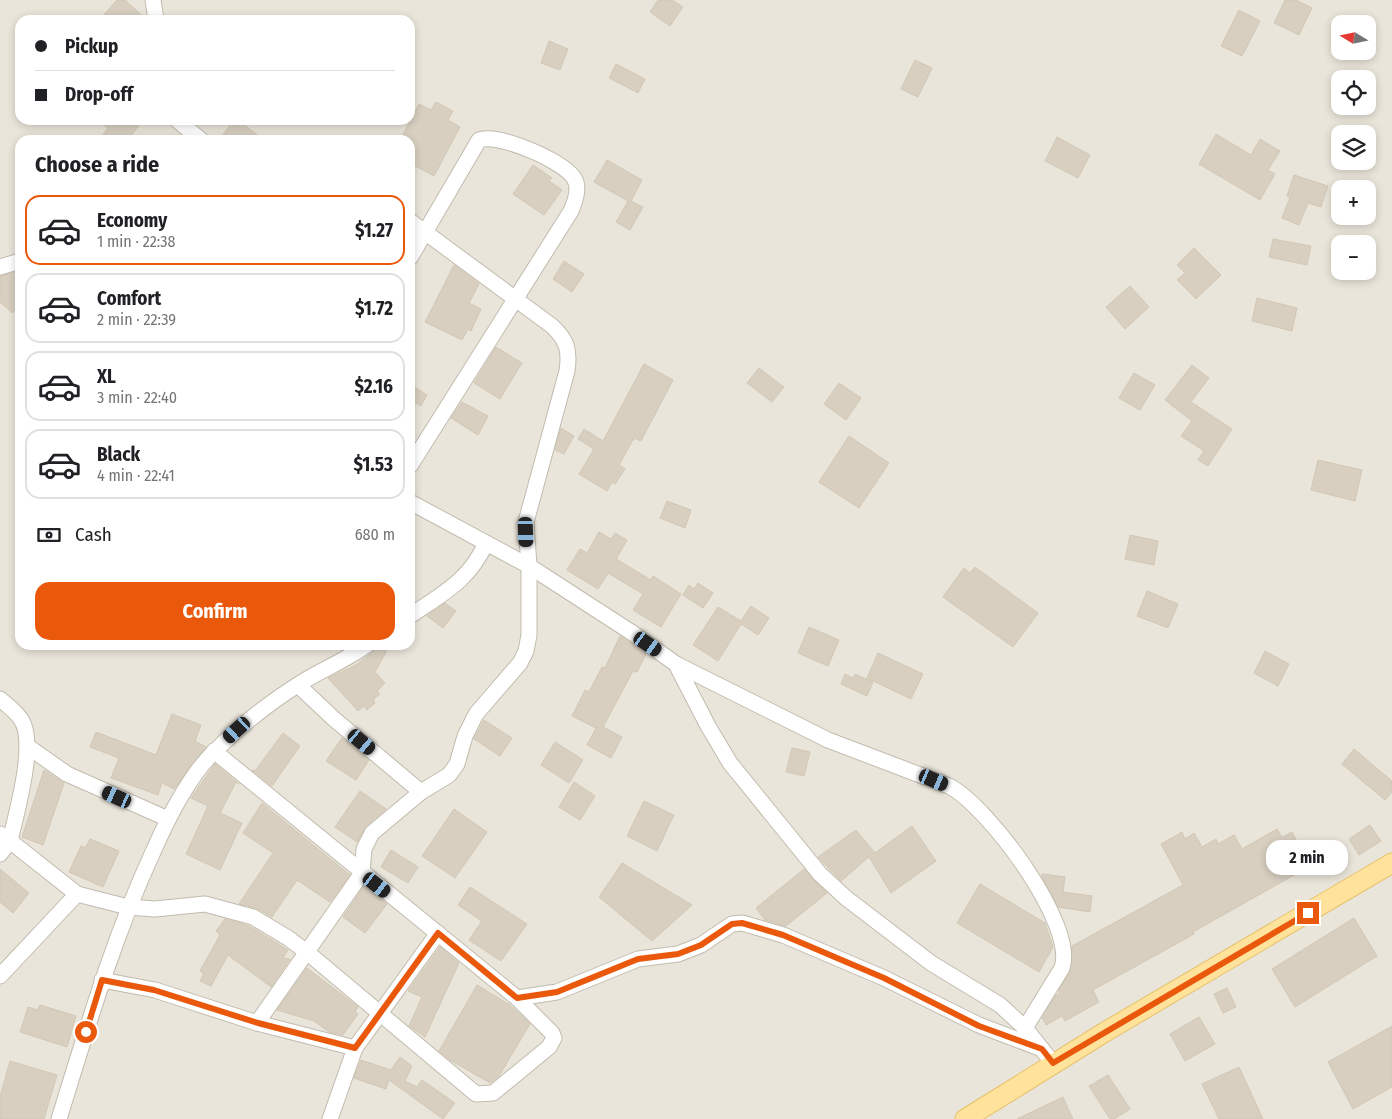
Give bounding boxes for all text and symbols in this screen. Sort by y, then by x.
north arrow [1331,15,1376,60]
map controls [1331,15,1376,280]
text: Pickup [65,35,118,58]
button: locate [1331,70,1376,115]
text: Drop-off [65,83,133,106]
button: layers [1331,125,1376,170]
text: Choose a ride [35,151,159,178]
button: + [1331,180,1376,225]
icon: car [37,208,82,253]
text: Economy [97,209,167,232]
text: $1.27 [355,219,393,242]
text: 1 min · 22:38 [97,232,176,251]
button: − [1331,235,1376,280]
icon: car [37,286,82,331]
text: Comfort [97,287,161,310]
text: $1.72 [355,297,393,320]
text: 2 min · 22:39 [97,310,176,329]
icon: car [37,364,82,409]
text: XL [97,365,116,388]
text: $2.16 [355,375,393,398]
text: 3 min · 22:40 [97,388,177,407]
icon: car [37,442,82,487]
text: Black [97,443,140,466]
text: $1.53 [353,453,393,476]
text: 4 min · 22:41 [97,466,175,485]
car [517,517,534,547]
icon: cash [35,521,63,549]
text: Cash [75,523,112,546]
text: 680 m [355,525,395,544]
button: Confirm [35,582,395,640]
car [631,629,664,659]
car [220,714,253,746]
car [345,727,378,757]
car [917,767,950,793]
car [100,784,133,810]
callout: 2 min [1267,840,1349,876]
text: 2 min [1289,848,1325,867]
car [360,870,393,900]
route end [1297,902,1319,924]
route start [75,1021,97,1043]

